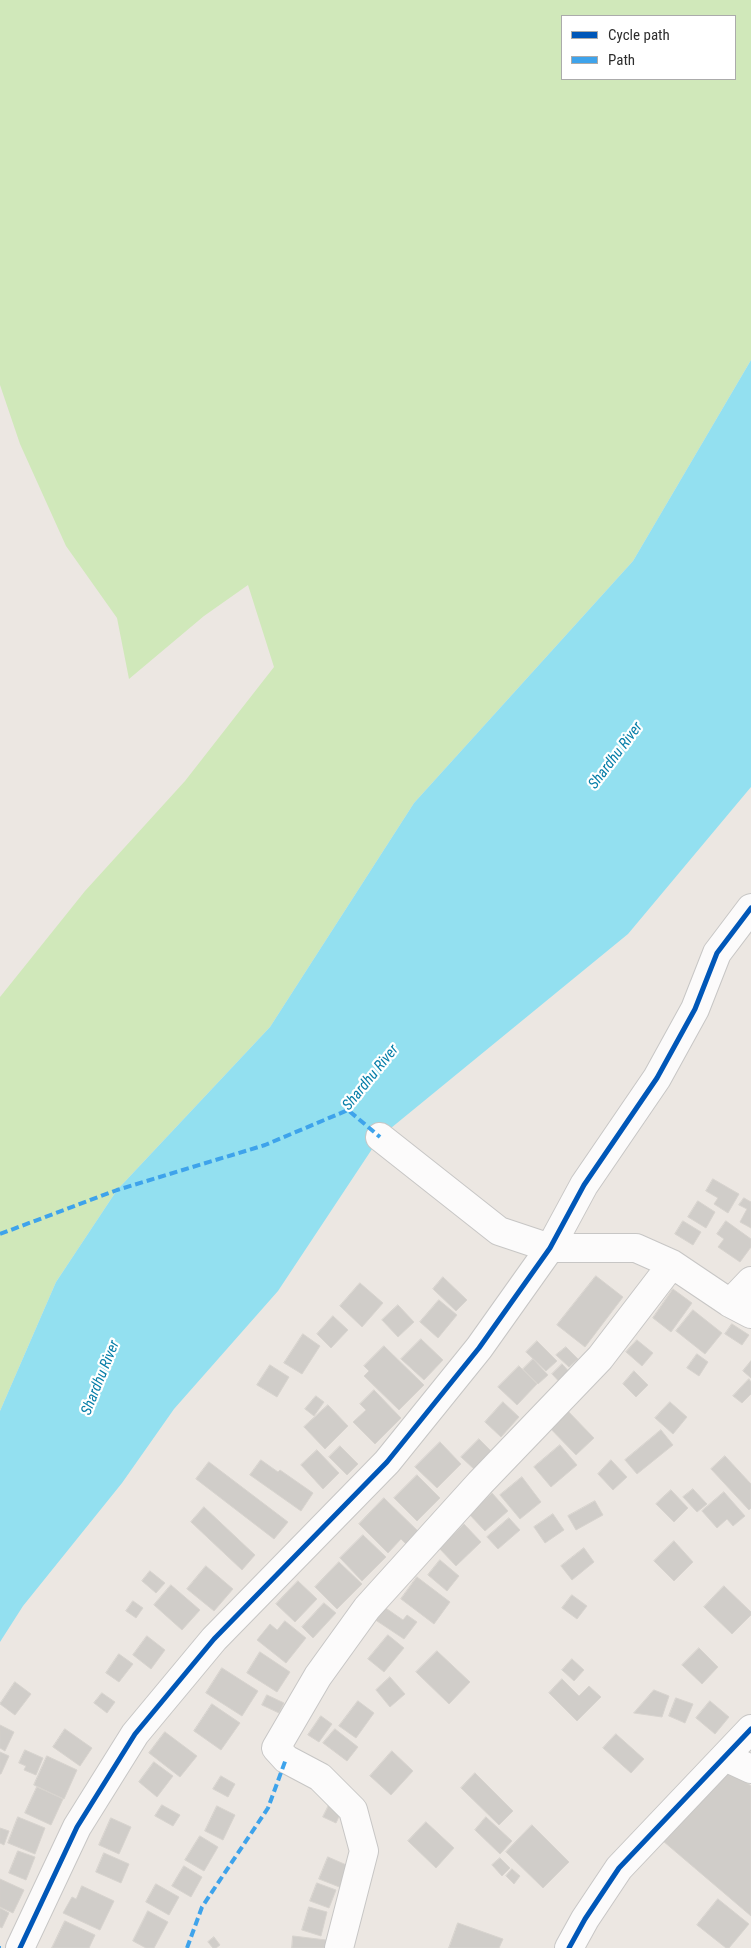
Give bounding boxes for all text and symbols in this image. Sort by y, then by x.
legend [561,15,736,80]
text: Cycle path [608,26,670,44]
text: Path [608,51,635,69]
water label: Shardhu River [585,719,647,793]
water label: Shardhu River [339,1042,403,1114]
water label: Shardhu River [78,1338,124,1418]

